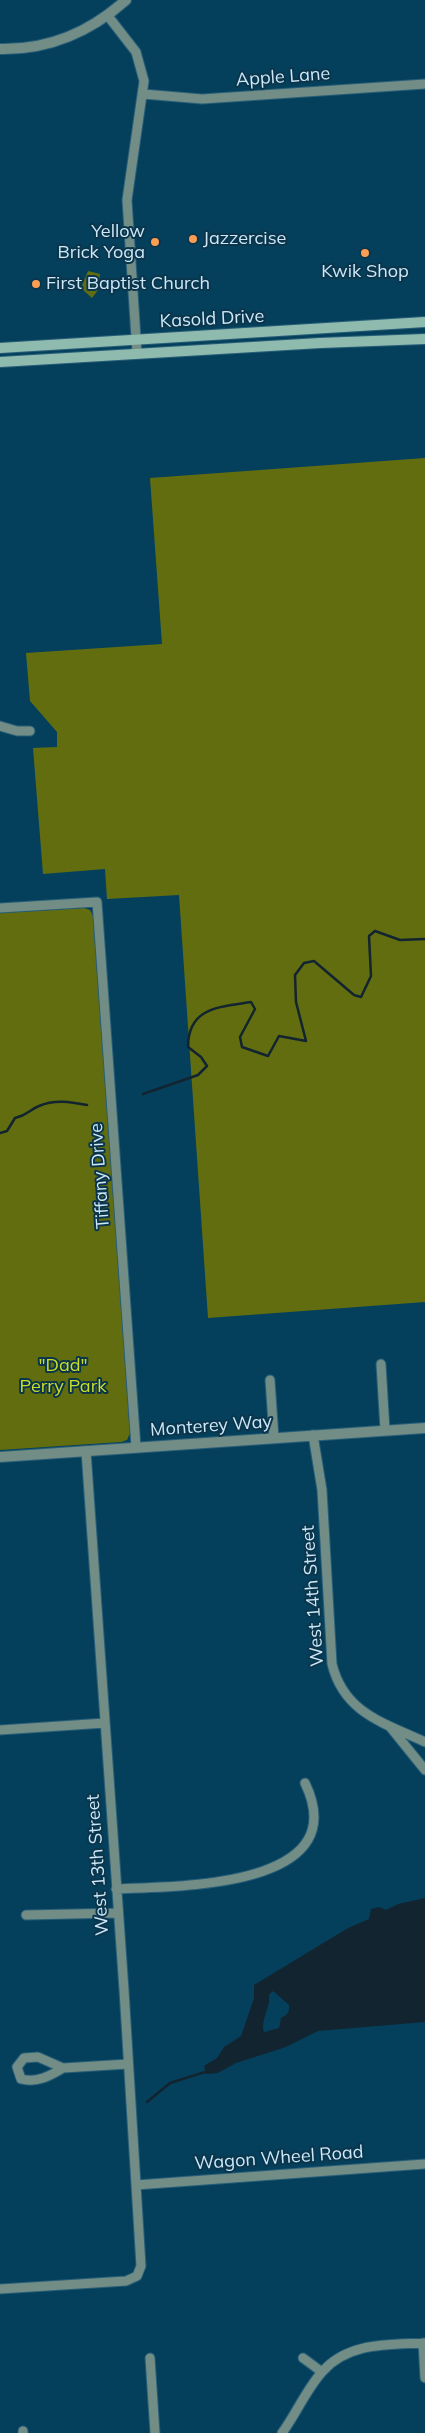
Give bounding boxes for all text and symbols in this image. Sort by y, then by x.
street label: Apple Lane [235,63,331,91]
place label: Yellow Brick Yoga [58,221,145,264]
place label: Jazzercise [203,228,286,250]
marker: Jazzercise [187,233,199,245]
marker: Yellow Brick Yoga [149,236,161,248]
marker: Kwik Shop [359,247,371,259]
place label: Kwik Shop [321,261,409,283]
place label: First Baptist Church [46,273,210,295]
marker: First Baptist Church [30,278,42,290]
street label: Kasold Drive [159,305,265,333]
street label: Tiffany Drive [86,1122,114,1230]
park label: "Dad" Perry Park [20,1355,106,1398]
street label: Monterey Way [149,1411,273,1441]
street label: West 14th Street [297,1525,329,1667]
street label: West 13th Street [82,1794,114,1936]
street label: Wagon Wheel Road [194,2141,364,2175]

